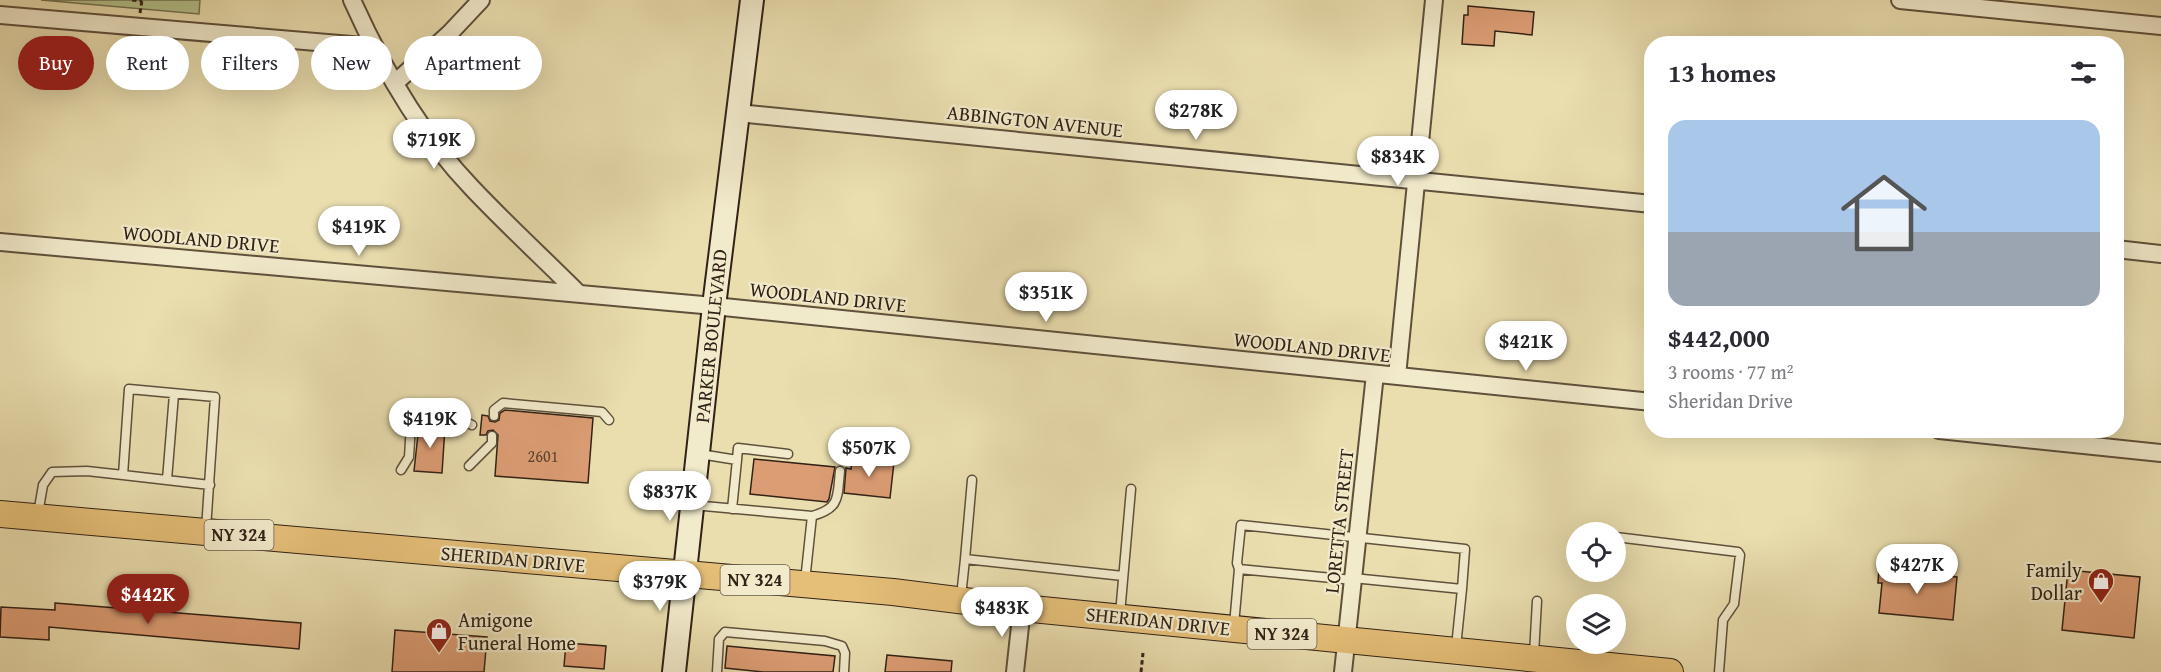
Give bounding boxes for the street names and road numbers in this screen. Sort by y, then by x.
street label: ABBINGTON AVENUE [946,97,1124,144]
street label: WOODLAND DRIVE [121,217,281,260]
street label: PARKER BOULEVARD [687,248,734,424]
street label: WOODLAND DRIVE [748,274,908,319]
street label: WOODLAND DRIVE [1232,324,1392,369]
street label: LORETTA STREET [1316,447,1361,595]
road number: NY 324 [204,520,274,550]
street label: SHERIDAN DRIVE [440,538,587,579]
road number: NY 324 [720,565,789,595]
street label: SHERIDAN DRIVE [1084,599,1232,643]
road number: NY 324 [1248,619,1316,649]

